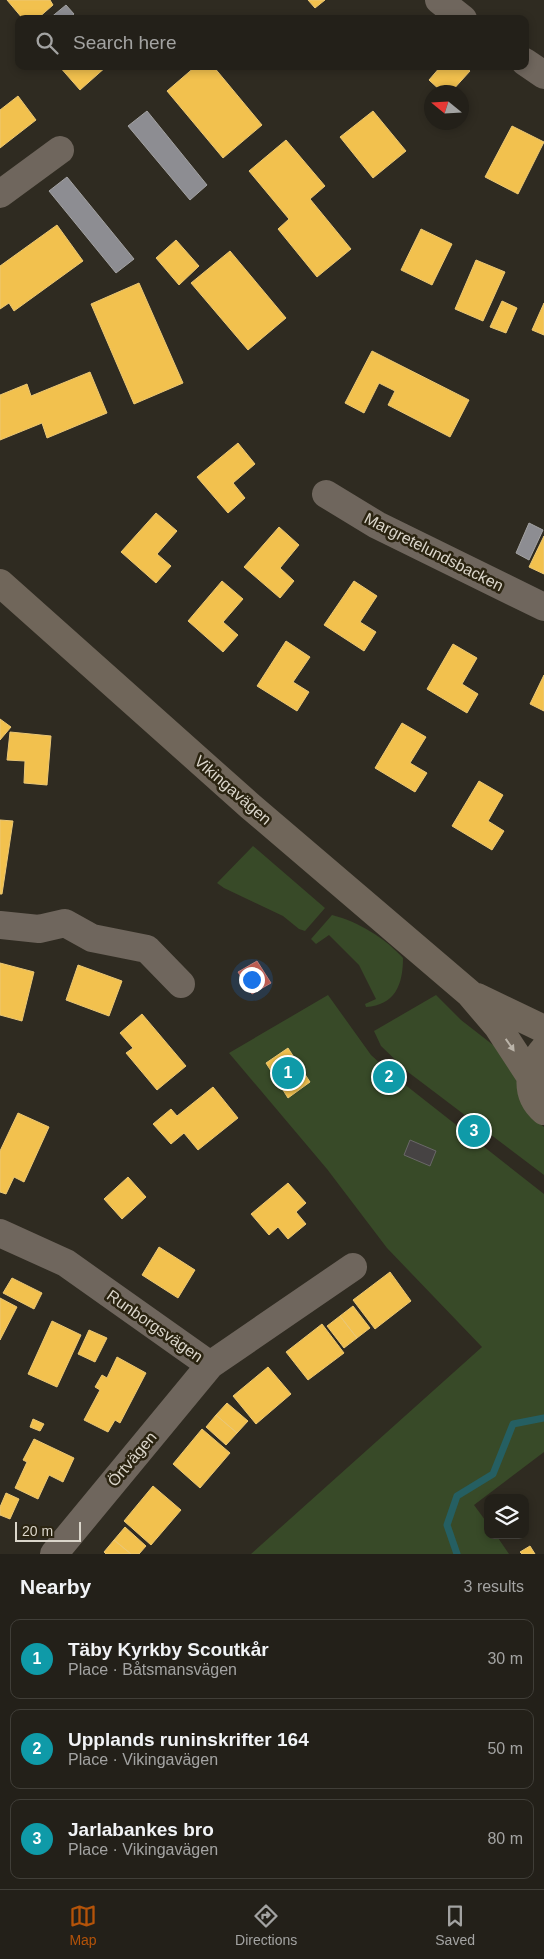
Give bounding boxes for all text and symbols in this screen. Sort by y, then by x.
search box [15,15,529,70]
icon: search [33,29,61,57]
text: Search here [73,32,177,53]
north arrow [424,85,469,130]
street label: Margretelundsbacken [362,509,506,595]
street label: Vikingavägen [191,752,275,828]
your location [239,967,265,993]
one-way arrow [505,1038,515,1051]
pin: 1 [272,1054,304,1092]
pin: 2 [373,1058,405,1096]
pin: 3 [458,1112,490,1150]
street label: Runborgsvägen [104,1287,206,1365]
street label: Örtvägen [104,1428,160,1490]
map controls [484,1494,529,1539]
button: layers [484,1494,529,1539]
scale bar [15,1519,81,1542]
text: 20 m [22,1523,53,1539]
text: Nearby [20,1575,91,1598]
text: 3 results [464,1578,524,1595]
text: Täby Kyrkby Scoutkår [68,1639,269,1660]
text: 1 [33,1650,41,1667]
text: 30 m [487,1650,523,1667]
text: Place · Båtsmansvägen [68,1661,237,1678]
text: Upplands runinskrifter 164 [68,1729,309,1750]
text: 2 [33,1740,41,1757]
text: 50 m [487,1740,523,1757]
text: Place · Vikingavägen [68,1751,218,1768]
text: Jarlabankes bro [68,1819,214,1840]
text: 3 [33,1830,41,1847]
text: 80 m [487,1830,523,1847]
text: Place · Vikingavägen [68,1841,218,1858]
tab: Map [69,1902,97,1948]
tab: Directions [235,1902,297,1948]
tab: Saved [435,1902,475,1948]

